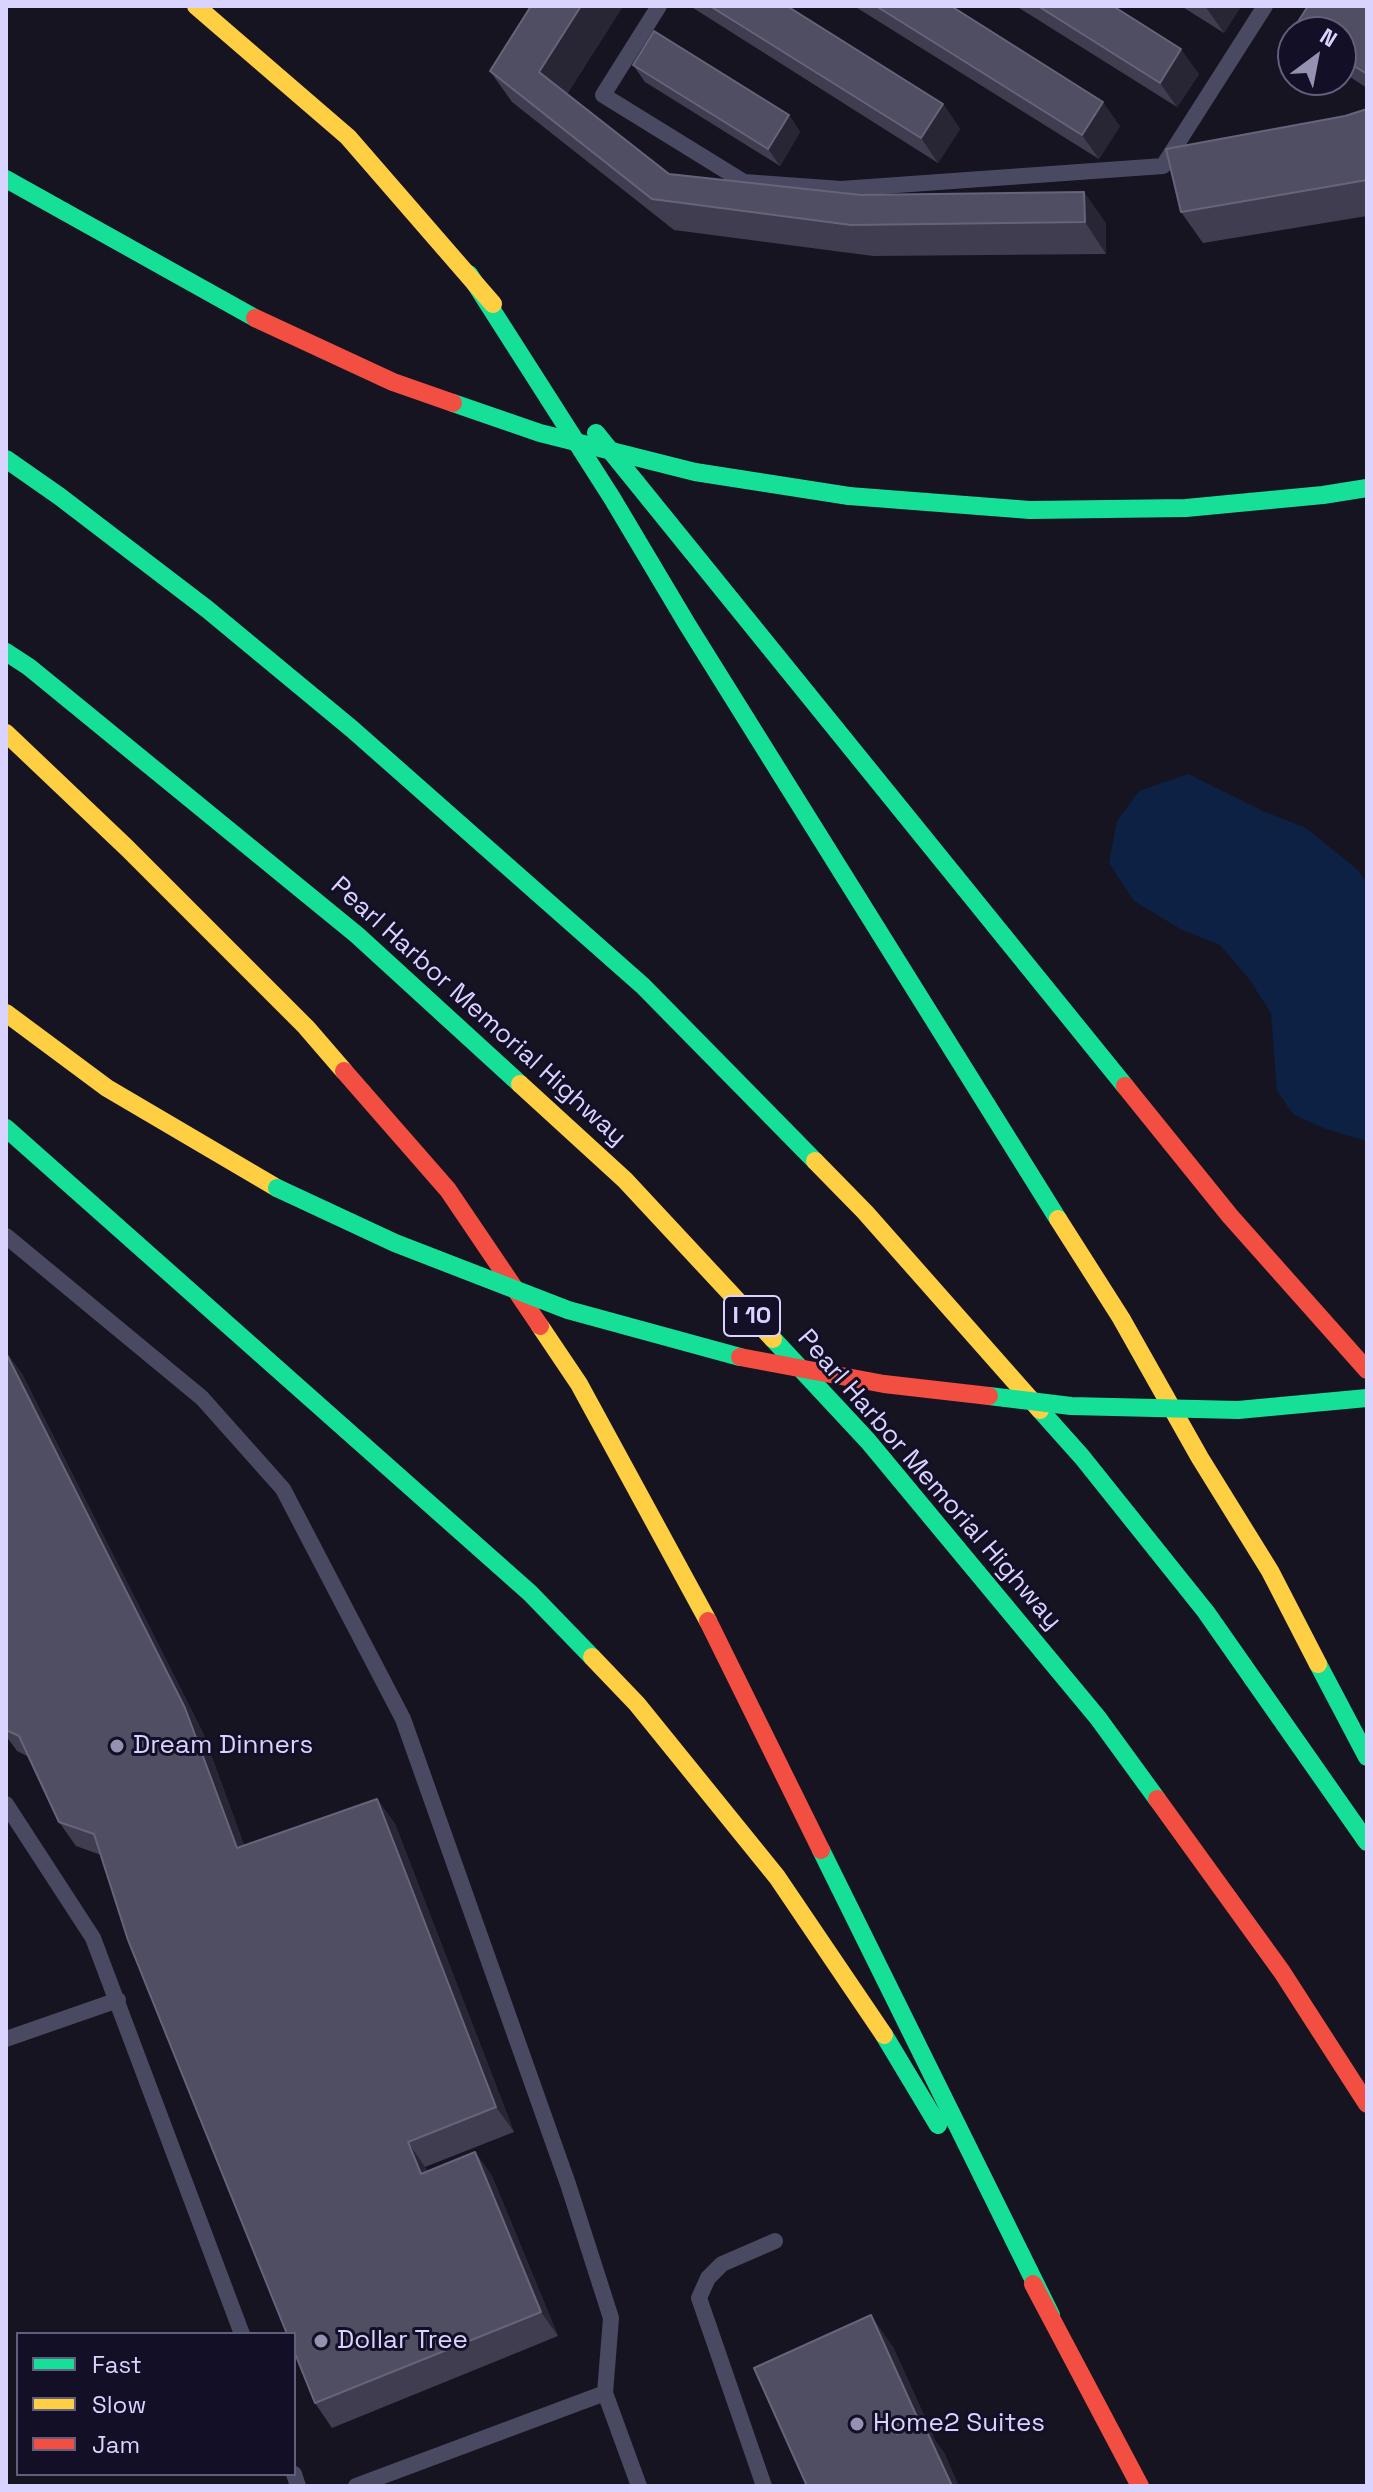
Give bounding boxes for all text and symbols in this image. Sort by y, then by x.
north arrow [1277,16,1357,96]
text: N [1315,22,1342,53]
street label: Pearl Harbor Memorial Highway [324,871,632,1153]
road number: I 10 [724,1296,780,1336]
street label: Pearl Harbor Memorial Highway [790,1324,1068,1636]
place label: Dream Dinners [133,1730,313,1762]
marker: Dream Dinners [108,1737,126,1755]
place label: Dollar Tree [337,2325,468,2357]
legend [16,2332,296,2476]
marker: Dollar Tree [312,2332,330,2350]
text: Fast [92,2349,142,2380]
text: Slow [92,2389,146,2420]
place label: Home2 Suites [873,2408,1045,2440]
marker: Home2 Suites [848,2415,866,2433]
text: Jam [92,2429,140,2460]

